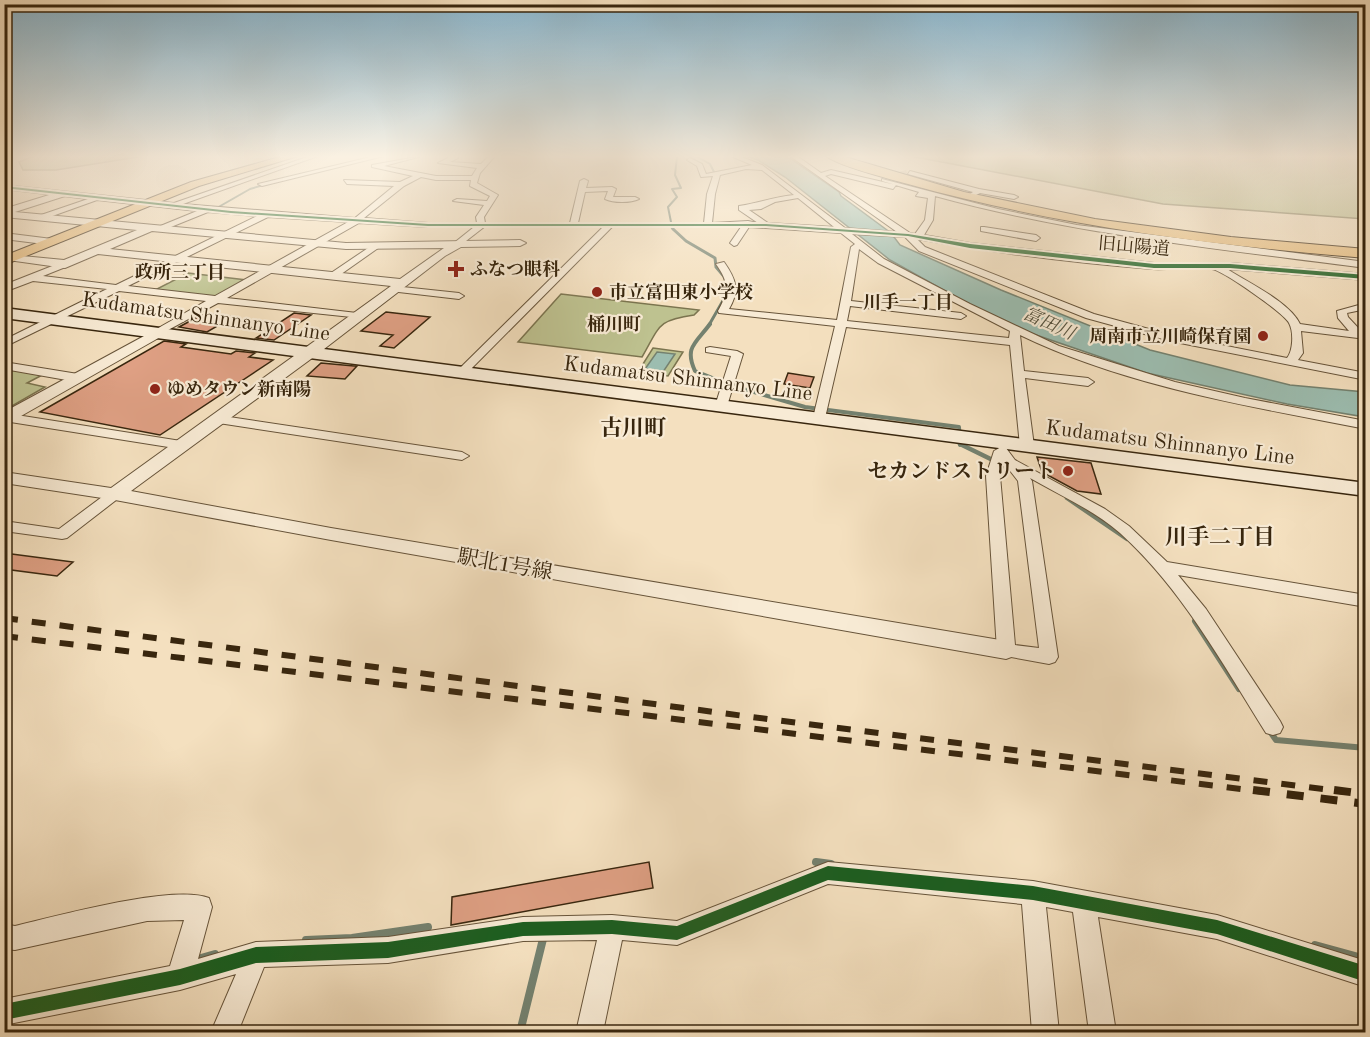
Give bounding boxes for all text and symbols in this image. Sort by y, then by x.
street label: 旧山陽道 [1097,233,1171,259]
place label: ふなつ眼科 [470,259,560,279]
marker: ふなつ眼科 [447,260,465,278]
district label: 政所三丁目 [135,262,225,282]
place label: 市立富田東小学校 [609,282,753,302]
marker: 市立富田東小学校 [590,285,604,299]
street label: Kudamatsu Shinnanyo Line [80,290,331,345]
district label: 川手一丁目 [863,292,953,312]
water label: 富田川 [1020,303,1080,344]
district label: 桶川町 [587,314,641,334]
place label: 周南市立川崎保育園 [1089,326,1251,346]
marker: 周南市立川崎保育園 [1256,329,1270,343]
street label: Kudamatsu Shinnanyo Line [562,354,814,405]
place label: ゆめタウン新南陽 [167,379,311,399]
marker: ゆめタウン新南陽 [148,382,162,396]
district label: 古川町 [600,416,666,440]
street label: Kudamatsu Shinnanyo Line [1044,418,1296,469]
place label: セカンドストリート [867,461,1056,483]
marker: セカンドストリート [1061,464,1075,478]
district label: 川手二丁目 [1165,525,1275,549]
street label: 駅北1号線 [456,545,554,584]

